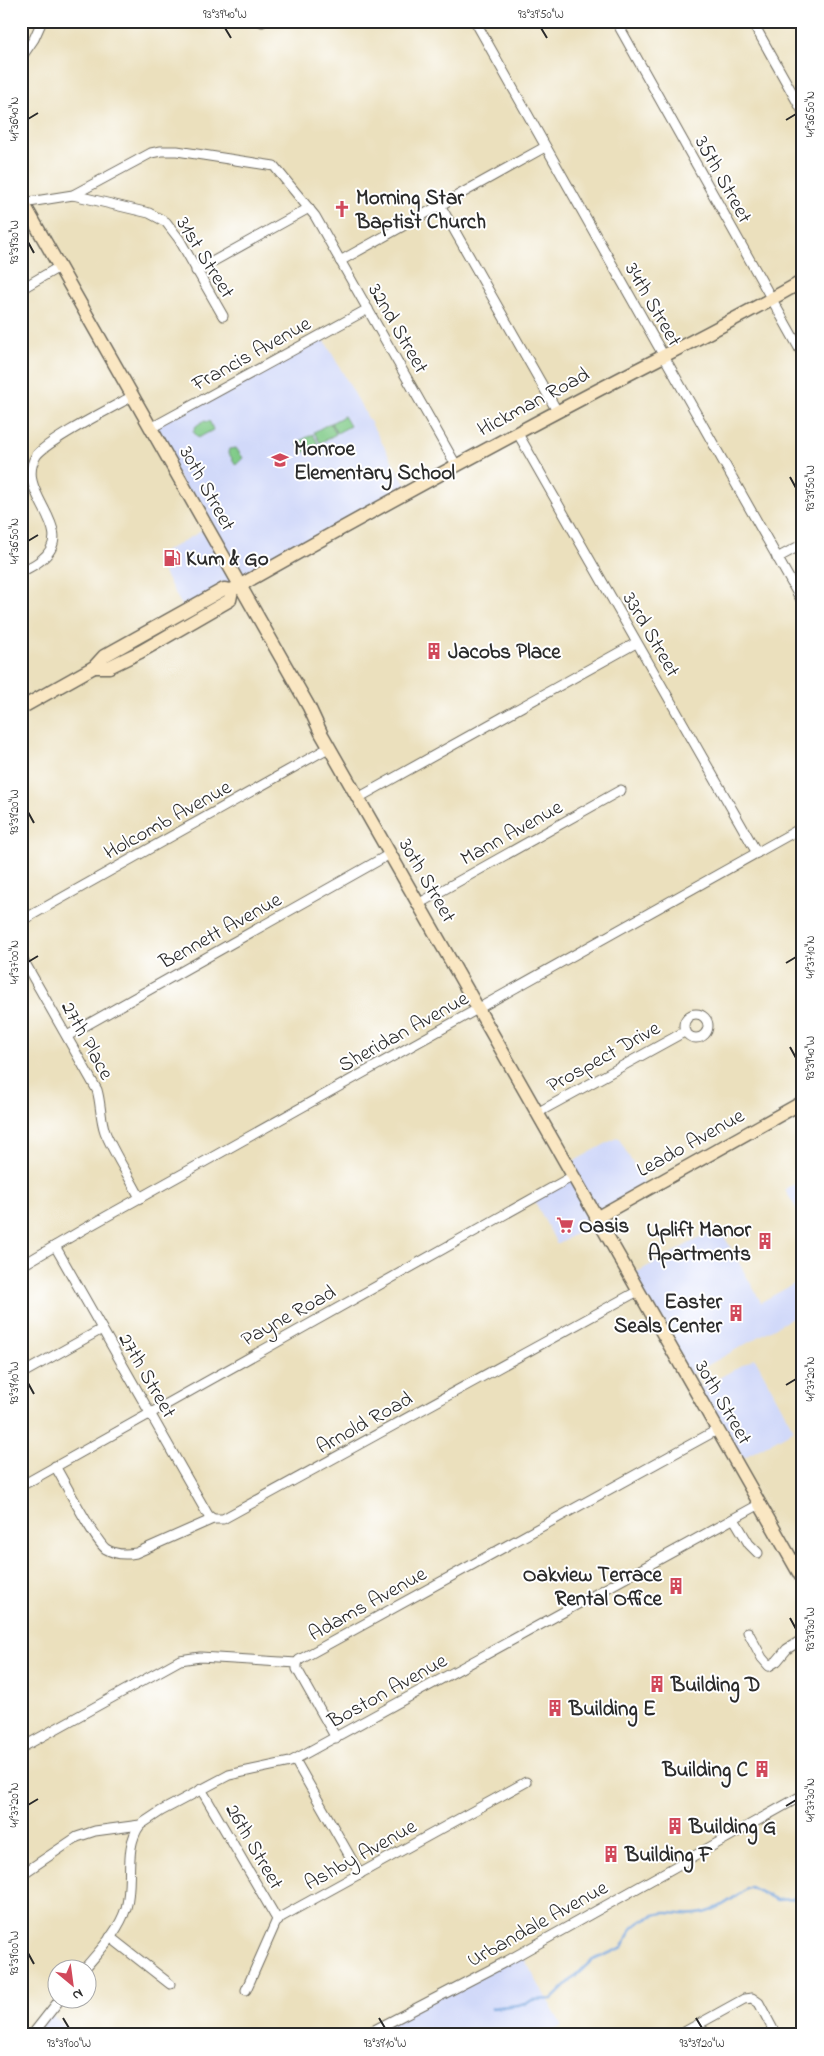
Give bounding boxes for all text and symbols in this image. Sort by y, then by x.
text: 93°39'40"W [203,6,247,24]
text: 93°39'50"W [518,6,564,24]
text: 41°36'50"N [802,91,820,137]
text: 41°36'40"N [6,97,24,141]
street label: 35th Street [686,131,759,229]
place label: Morning Star Baptist Church [355,184,486,238]
church icon: Morning Star Baptist Church [332,199,352,219]
street label: 31st Street [167,211,241,305]
text: 93°39'30"W [6,220,24,264]
street label: 34th Street [616,257,688,353]
street label: 32nd Street [359,278,435,380]
street label: Francis Avenue [186,309,317,400]
street label: Hickman Road [472,360,596,445]
place label: Monroe Elementary School [294,435,456,491]
street label: 30th Street [171,441,242,537]
school or university icon: Monroe Elementary School [270,450,290,470]
text: 93°39'50"W [802,465,820,511]
text: 41°36'50"N [6,518,24,564]
place label: Kum & Go [186,545,269,575]
fuel station icon: Kum & Go [162,548,182,568]
street label: 33rd Street [614,587,687,683]
place label: Jacobs Place [448,638,561,668]
building icon: Jacobs Place [424,641,444,661]
street label: Holcomb Avenue [99,773,238,868]
text: 93°39'20"W [6,790,24,834]
street label: Mann Avenue [455,793,569,874]
street label: 30th Street [390,833,462,929]
street label: Bennett Avenue [153,885,288,978]
text: 41°37'10"N [802,935,820,979]
text: 41°37'00"N [6,940,24,984]
street label: Sheridan Avenue [333,984,475,1081]
street label: 27th Place [52,996,120,1086]
street label: Prospect Drive [542,1014,667,1101]
text: 93°39'40"W [802,1036,820,1080]
street label: Leado Avenue [632,1101,751,1186]
place label: Oasis [579,1212,630,1242]
supermarket icon: Oasis [555,1215,575,1235]
place label: Uplift Manor Apartments [647,1216,751,1270]
building icon: Uplift Manor Apartments [755,1231,775,1251]
street label: Payne Road [236,1278,343,1357]
place label: Easter Seals Center [614,1288,722,1342]
building icon: Easter Seals Center [726,1303,746,1323]
street label: 27th Street [110,1328,183,1424]
street label: 30th Street [686,1355,758,1451]
text: 41°37'20"N [802,1356,820,1402]
text: 93°39'10"W [6,1362,24,1404]
street label: Arnold Road [311,1385,419,1463]
street label: Adams Avenue [303,1560,433,1650]
place label: Oakview Terrace Rental Office [523,1561,663,1615]
building icon: Oakview Terrace Rental Office [666,1576,686,1596]
text: 93°39'30"W [802,1607,820,1651]
street label: Boston Avenue [322,1646,454,1737]
place label: Building D [670,1671,760,1703]
building icon: Building D [647,1674,667,1694]
place label: Building E [568,1695,656,1727]
building icon: Building E [545,1698,565,1718]
place label: Building C [661,1756,748,1788]
building icon: Building C [752,1759,772,1779]
text: 41°37'30"N [802,1778,820,1822]
text: 41°37'20"N [6,1782,24,1828]
street label: 26th Street [217,1798,290,1896]
street label: Ashby Avenue [299,1812,424,1901]
place label: Building G [688,1813,776,1845]
building icon: Building G [665,1816,685,1836]
place label: Building F [624,1841,713,1873]
building icon: Building F [601,1844,621,1864]
street label: Urbandale Avenue [462,1873,614,1976]
text: 93°39'00"W [6,1931,24,1975]
north arrow [48,1958,98,2008]
text: N [68,1983,87,2006]
text: 93°39'00"W [47,2035,91,2053]
text: 93°39'10"W [364,2035,406,2053]
text: 93°39'20"W [680,2035,724,2053]

